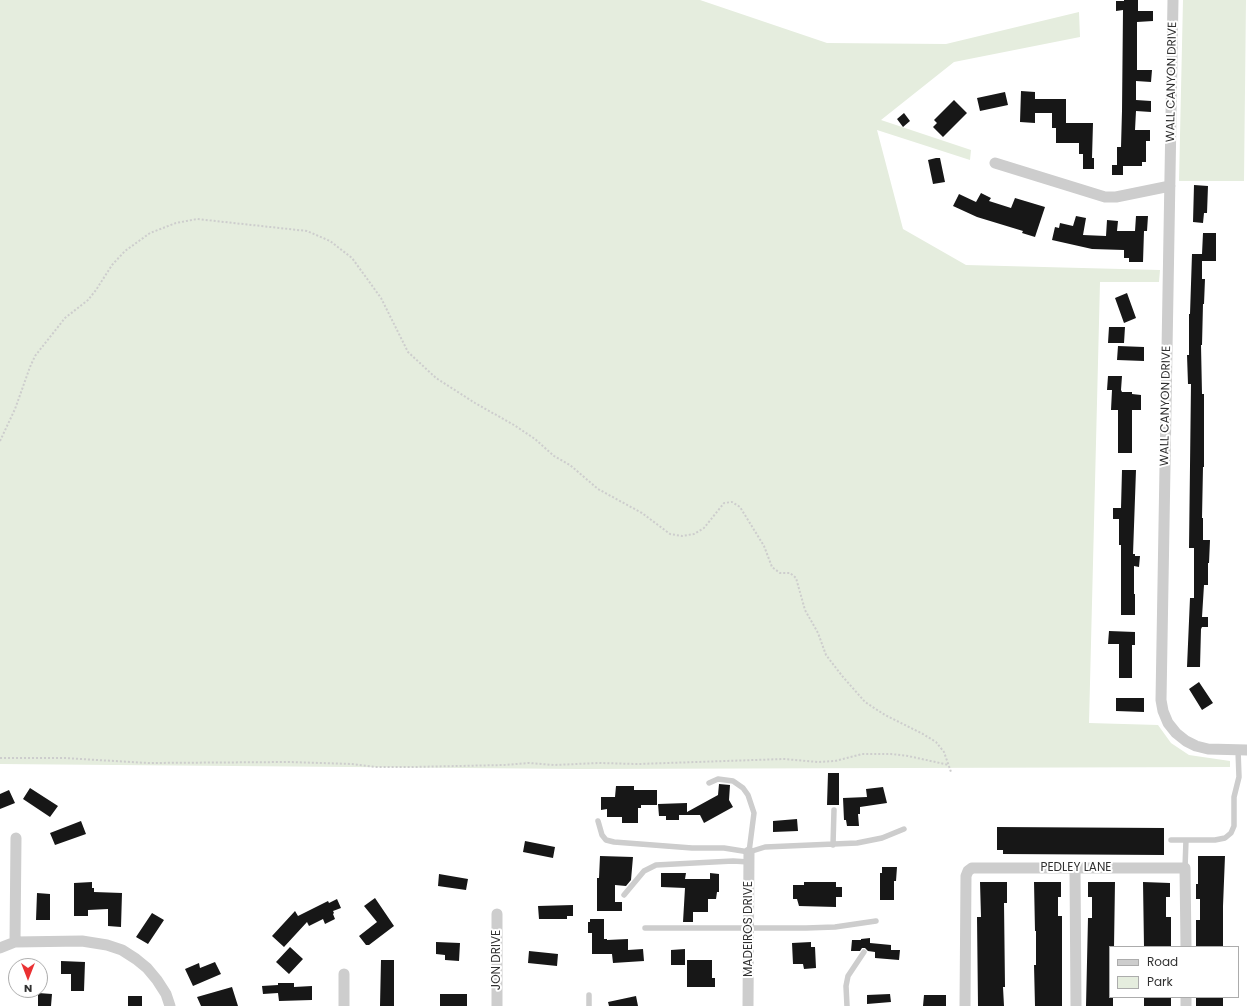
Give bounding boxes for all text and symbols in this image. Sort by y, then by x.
street label: WALL CANYON DRIVE [1164,22,1180,142]
street label: WALL CANYON DRIVE [1158,346,1174,466]
street label: PEDLEY LANE [1040,861,1112,875]
street label: MADEIROS DRIVE [742,881,756,977]
street label: JON DRIVE [490,930,504,990]
legend [1109,946,1239,998]
text: Road [1147,953,1178,970]
north arrow [8,958,48,998]
text: Park [1147,973,1173,990]
text: N [24,981,32,997]

